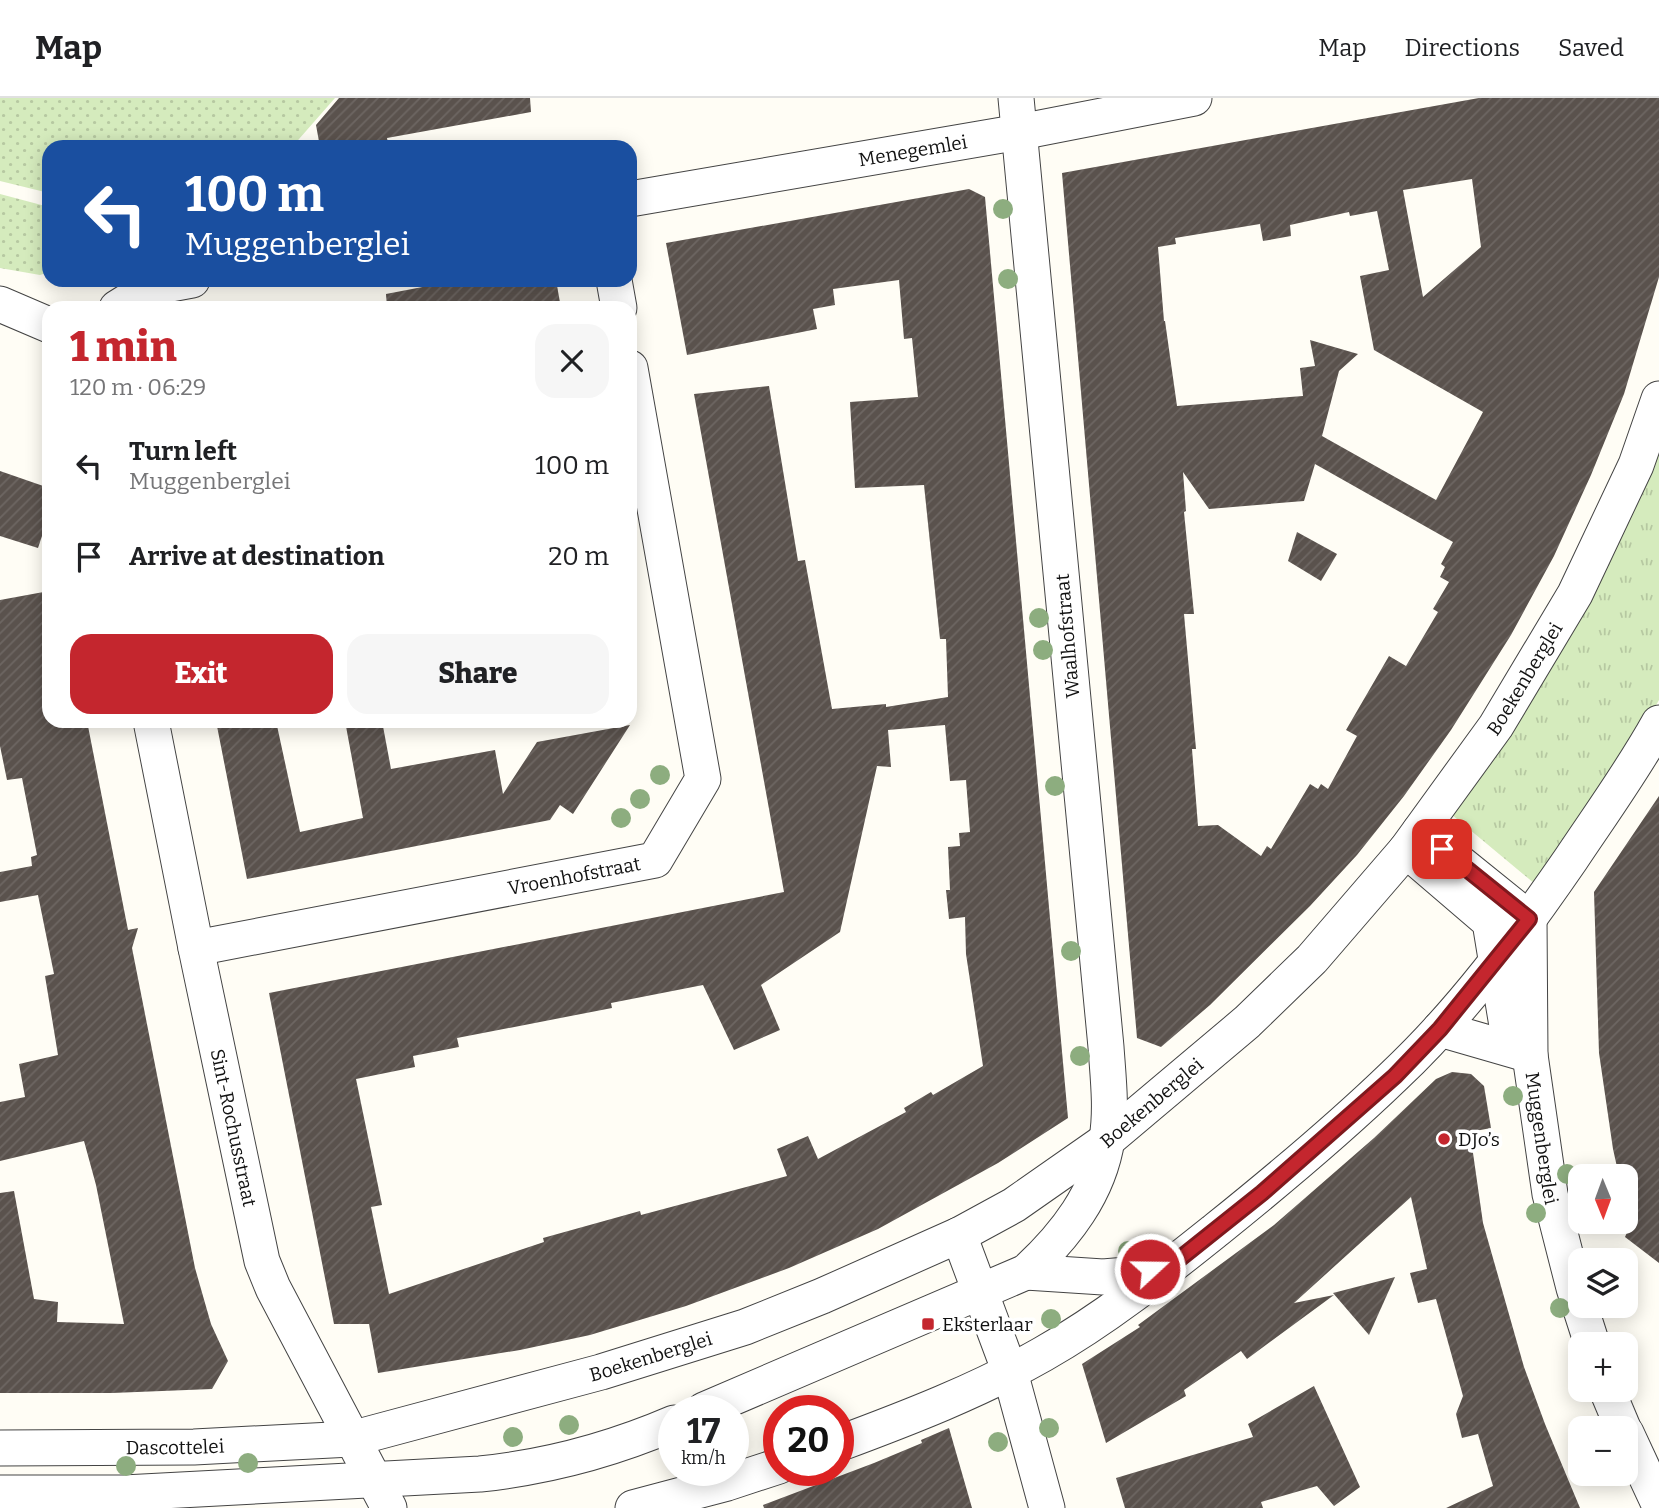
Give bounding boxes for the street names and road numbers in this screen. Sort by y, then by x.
street label: Menegemlei [857,130,969,172]
street label: Waalhofstraat [1051,573,1084,699]
street label: Boekenberglei [1482,618,1568,740]
street label: Vroenhofstraat [506,852,643,900]
street label: Sint-Rochusstraat [206,1047,261,1209]
street label: Boekenberglei [1096,1053,1208,1153]
street label: Muggenberglei [1521,1070,1563,1207]
street label: Boekenberglei [587,1327,715,1387]
street label: Dascottelei [126,1434,225,1459]

